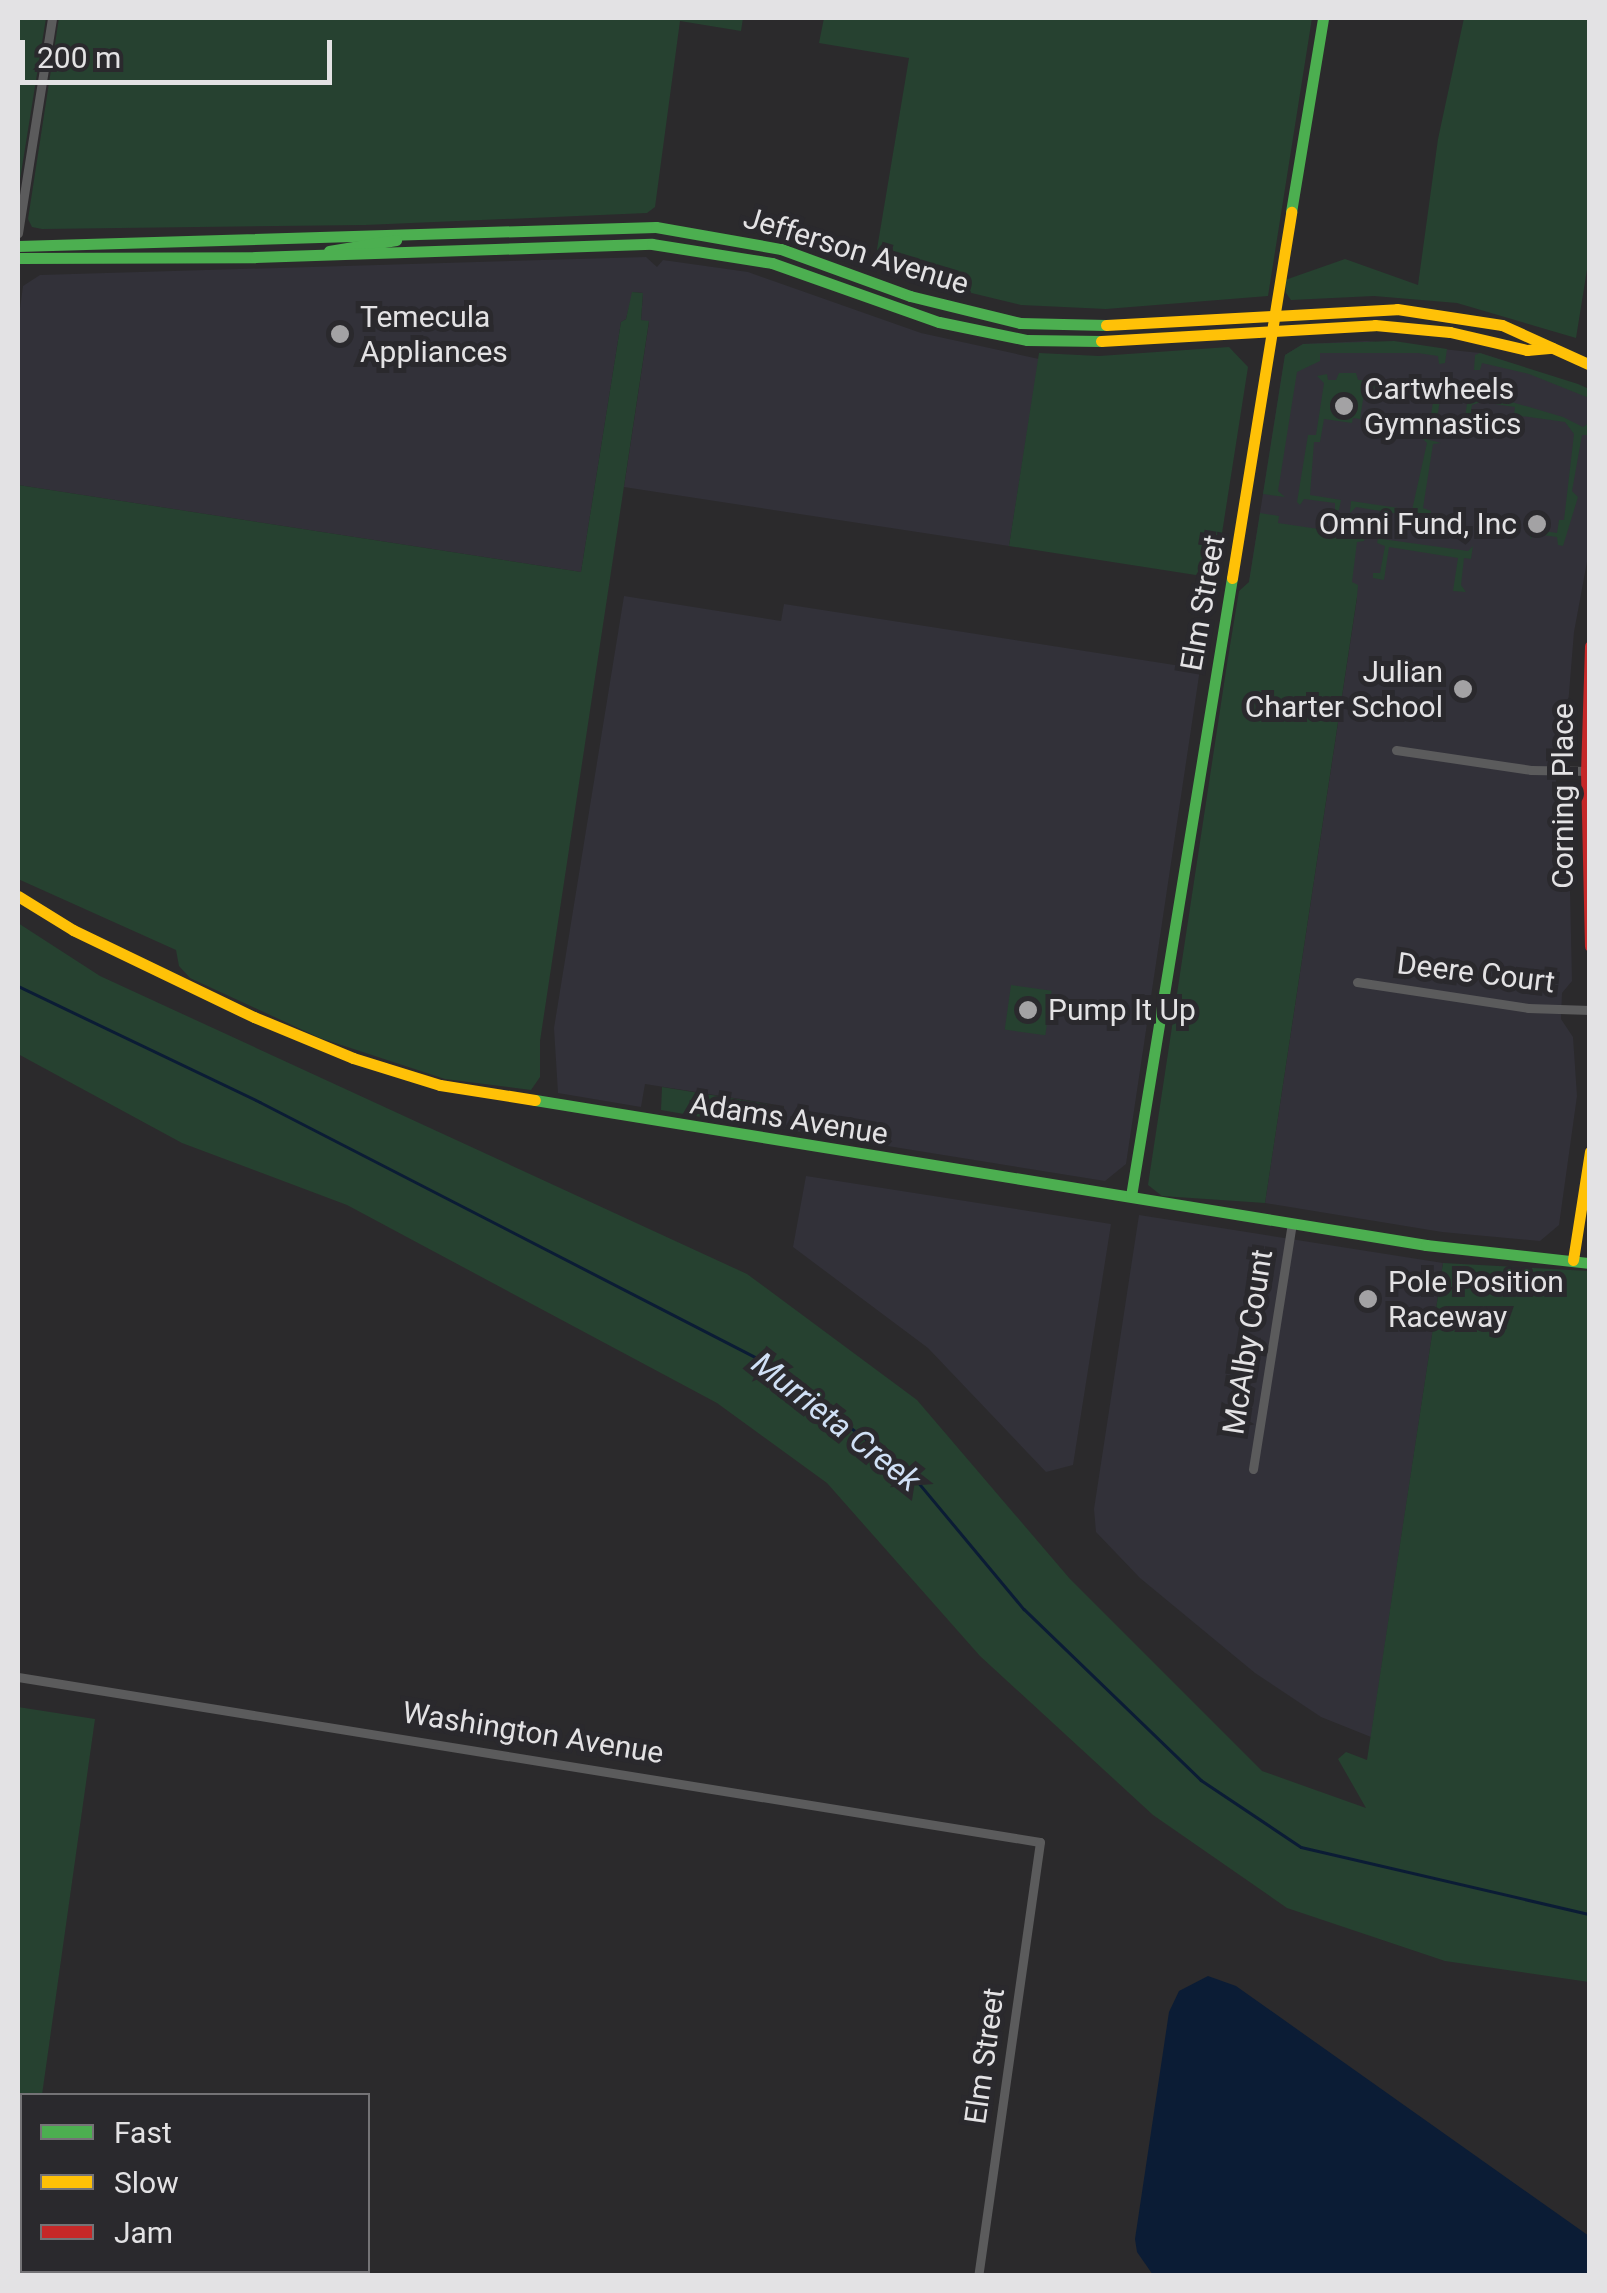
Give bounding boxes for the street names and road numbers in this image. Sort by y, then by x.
street label: Jefferson Avenue [739,200,973,302]
street label: Elm Street [1173,532,1233,674]
street label: Corning Place [1545,703,1581,889]
street label: Deere Court [1395,945,1557,1001]
street label: Adams Avenue [687,1086,891,1152]
street label: McAlby Count [1216,1247,1280,1437]
street label: Washington Avenue [400,1695,666,1771]
street label: Elm Street [958,1986,1012,2126]

